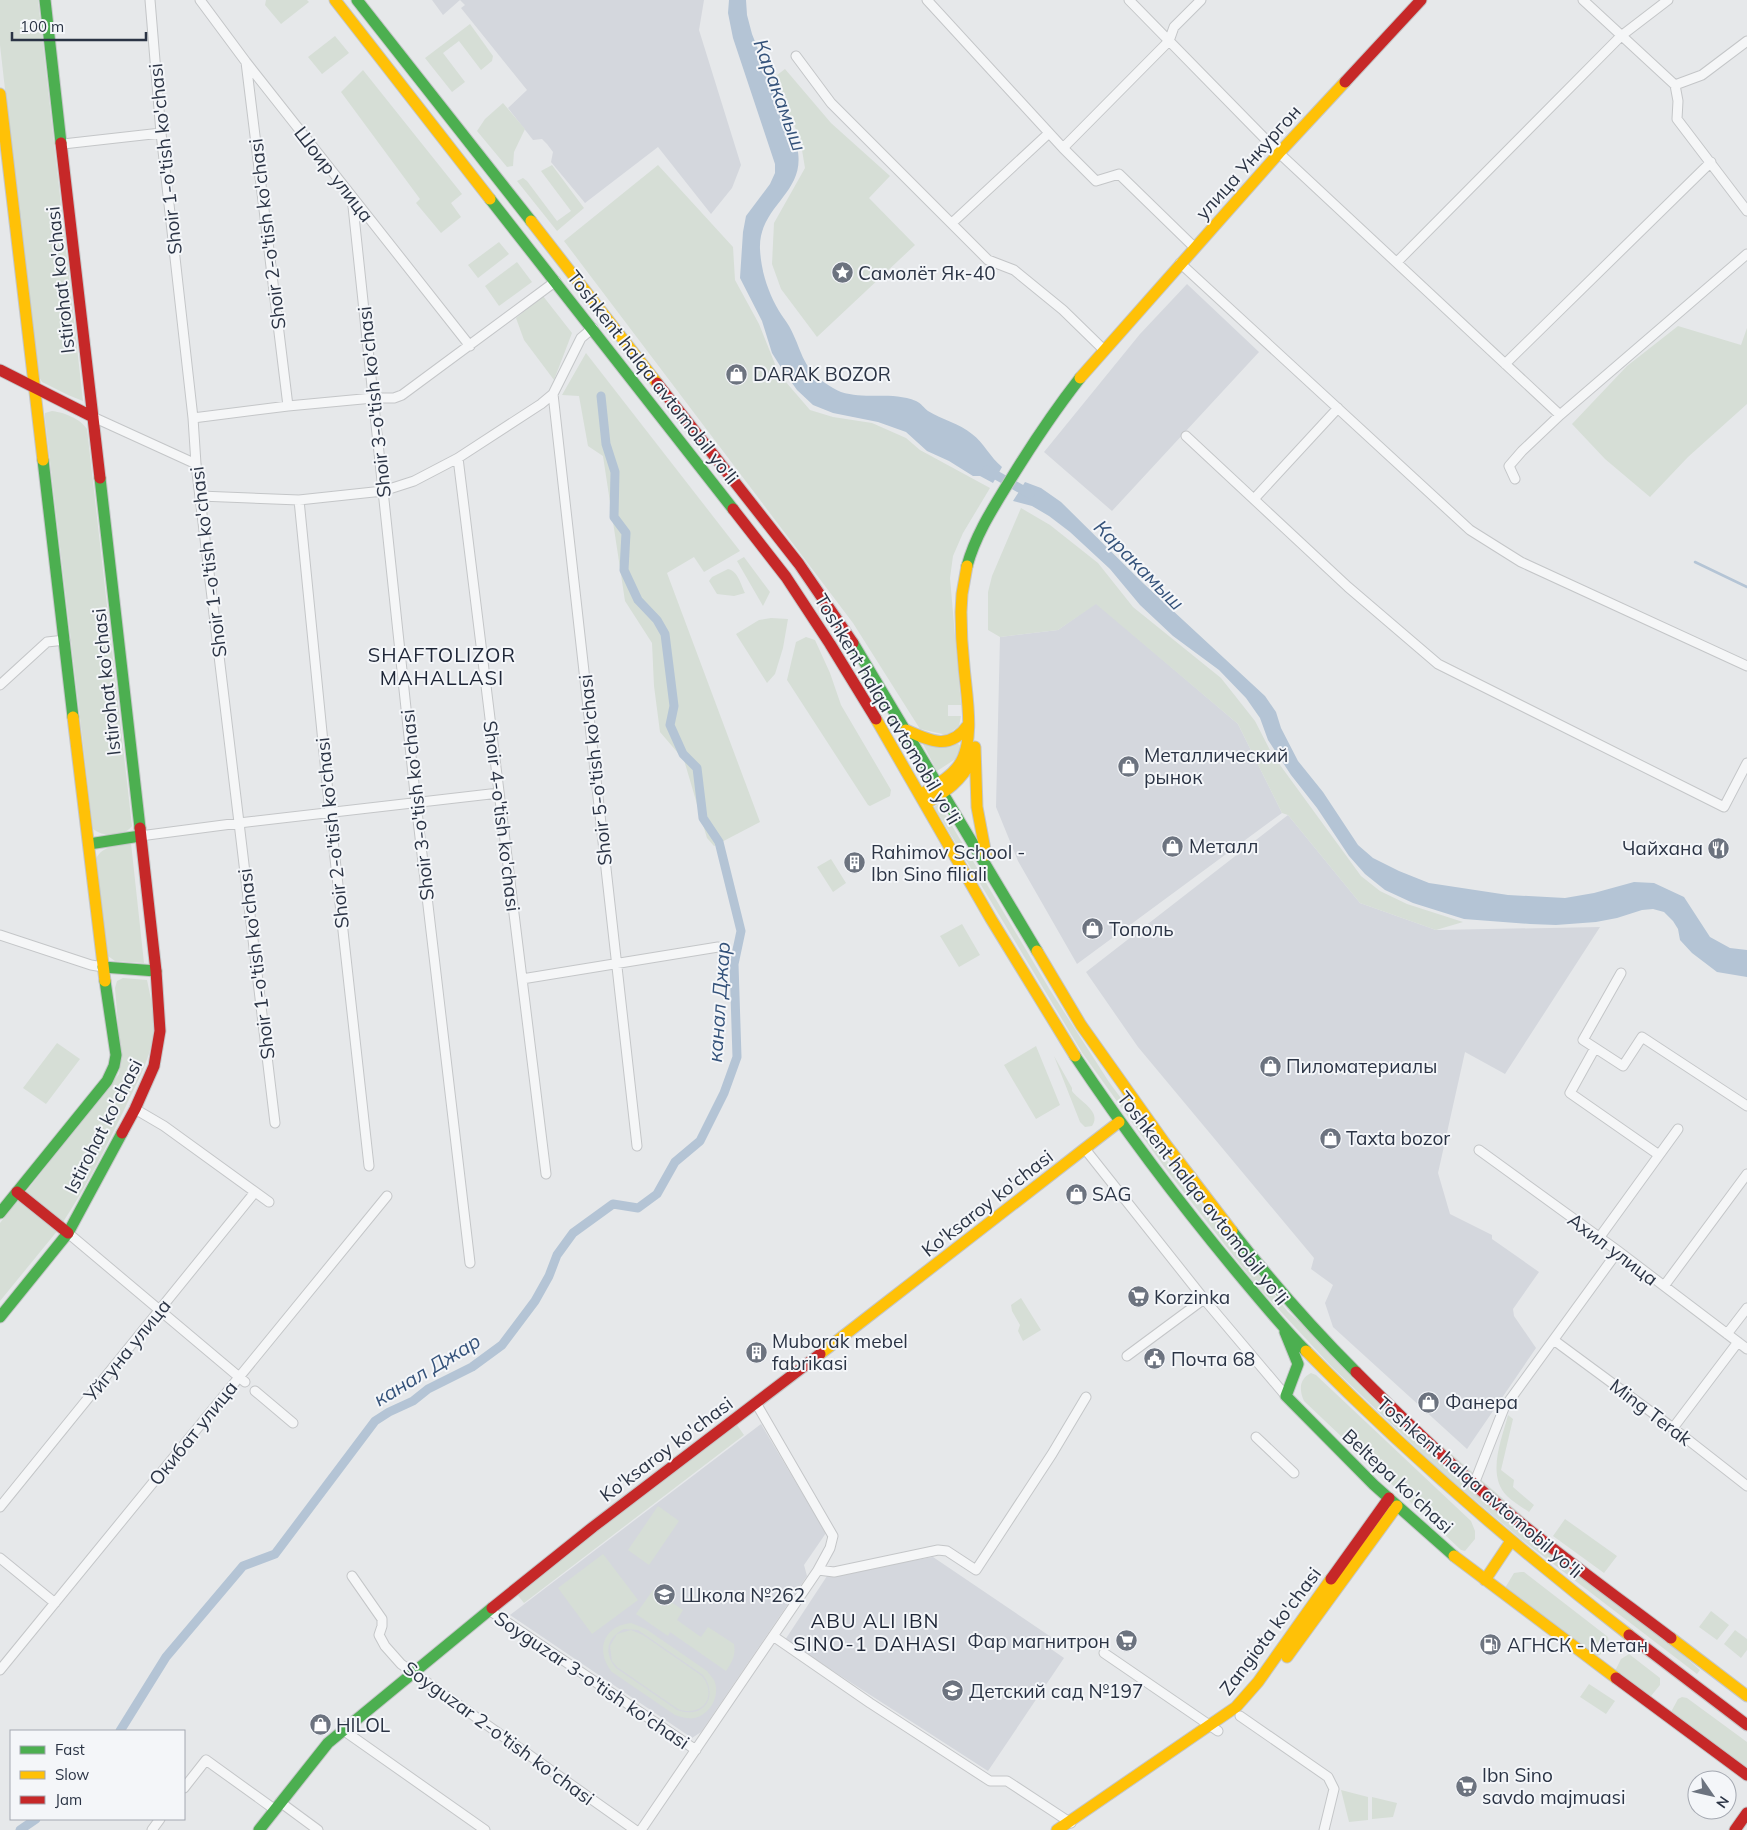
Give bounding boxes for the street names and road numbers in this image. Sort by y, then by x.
street label: Shoir 1-o'tish ko'chasi [143,62,187,256]
street label: улица Ункургон [1190,100,1306,224]
street label: Шоир улица [289,121,379,227]
street label: Shoir 2-o'tish ko'chasi [243,137,291,331]
street label: Istirohat ko'chasi [40,205,80,355]
street label: Toshkent halqa avtomobil yo'li [562,265,744,489]
street label: Shoir 3-o'tish ko'chasi [352,305,396,499]
street label: Shoir 1-o'tish ko'chasi [184,465,232,659]
street label: Toshkent halqa avtomobil yo'li [810,589,966,829]
street label: Istirohat ko'chasi [86,607,126,757]
street label: Shoir 5-o'tish ko'chasi [573,673,617,867]
street label: Shoir 3-o'tish ko'chasi [395,708,439,902]
street label: Shoir 4-o'tish ko'chasi [478,719,526,913]
street label: Shoir 2-o'tish ko'chasi [310,736,354,930]
street label: Shoir 1-o'tish ko'chasi [232,867,280,1061]
street label: Istirohat ko'chasi [59,1055,147,1197]
street label: Toshkent halqa avtomobil yo'li [1112,1086,1294,1310]
street label: Ko'ksaroy ko'chasi [916,1144,1058,1262]
street label: Ахил улица [1563,1207,1663,1291]
street label: Уйгуна улица [78,1294,176,1407]
street label: Ming Terak [1605,1373,1697,1451]
street label: Окибат улица [143,1376,243,1490]
street label: Ko'ksaroy ko'chasi [595,1391,737,1507]
street label: Toshkent halqa avtomobil yo'li [1372,1391,1588,1583]
street label: Beltepa ko'chasi [1338,1423,1458,1539]
street label: Zangiota ko'chasi [1214,1562,1326,1700]
street label: Soyguzar 3-o'tish ko'chasi [490,1606,694,1754]
street label: Soyguzar 2-o'tish ko'chasi [399,1656,599,1810]

